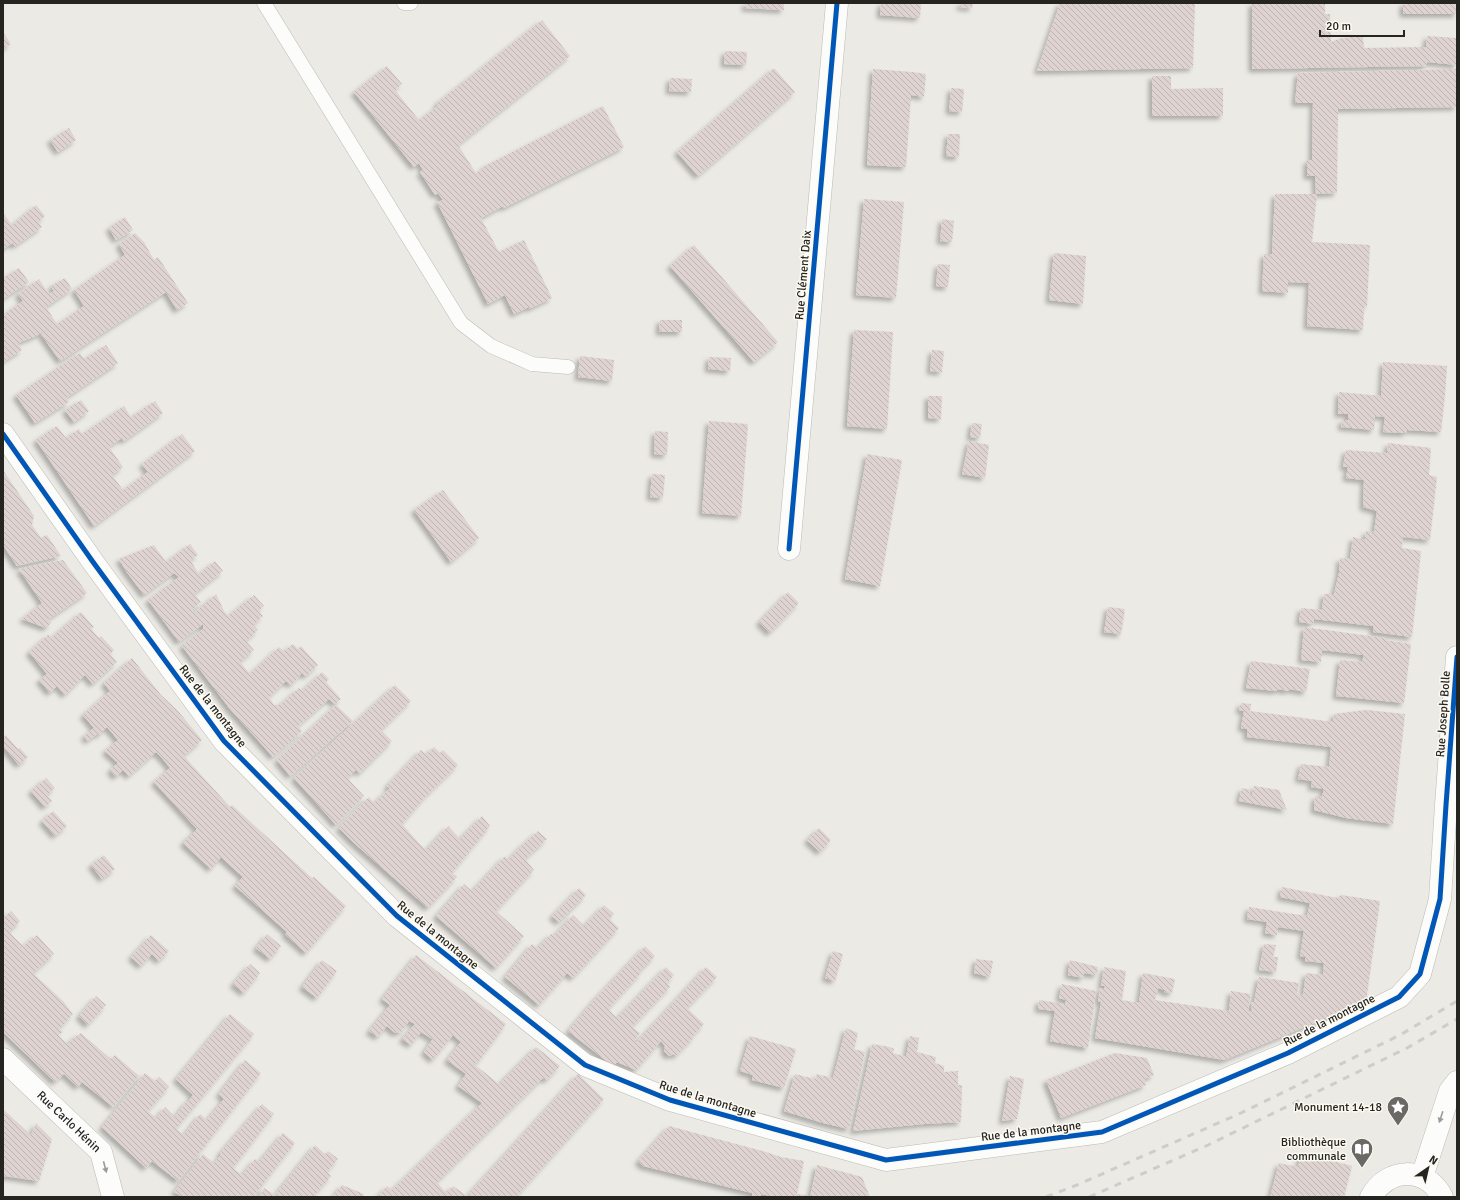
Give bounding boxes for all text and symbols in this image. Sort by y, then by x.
scale bar [1320,12,1404,38]
text: 20 m [1326,19,1351,34]
street label: Rue Clément Daix [792,229,815,321]
street label: Rue de la montagne [176,662,250,751]
street label: Rue Joseph Bolle [1433,670,1454,758]
street label: Rue de la montagne [394,898,482,973]
street label: Rue de la montagne [1281,991,1378,1050]
street label: Rue de la montagne [657,1078,758,1121]
street label: Rue Carlo Hénin [34,1088,104,1156]
place icon: Monument 14-18 [1385,1094,1411,1127]
place label: Monument 14-18 [1294,1100,1382,1115]
one-way arrow [1438,1111,1444,1123]
street label: Rue de la montagne [980,1118,1082,1145]
place label: Bibliothèque communale [1281,1135,1346,1164]
library icon: Bibliothèque communale [1349,1136,1375,1169]
north arrow [1408,1148,1448,1188]
text: N [1427,1153,1440,1168]
one-way arrow [102,1161,108,1174]

